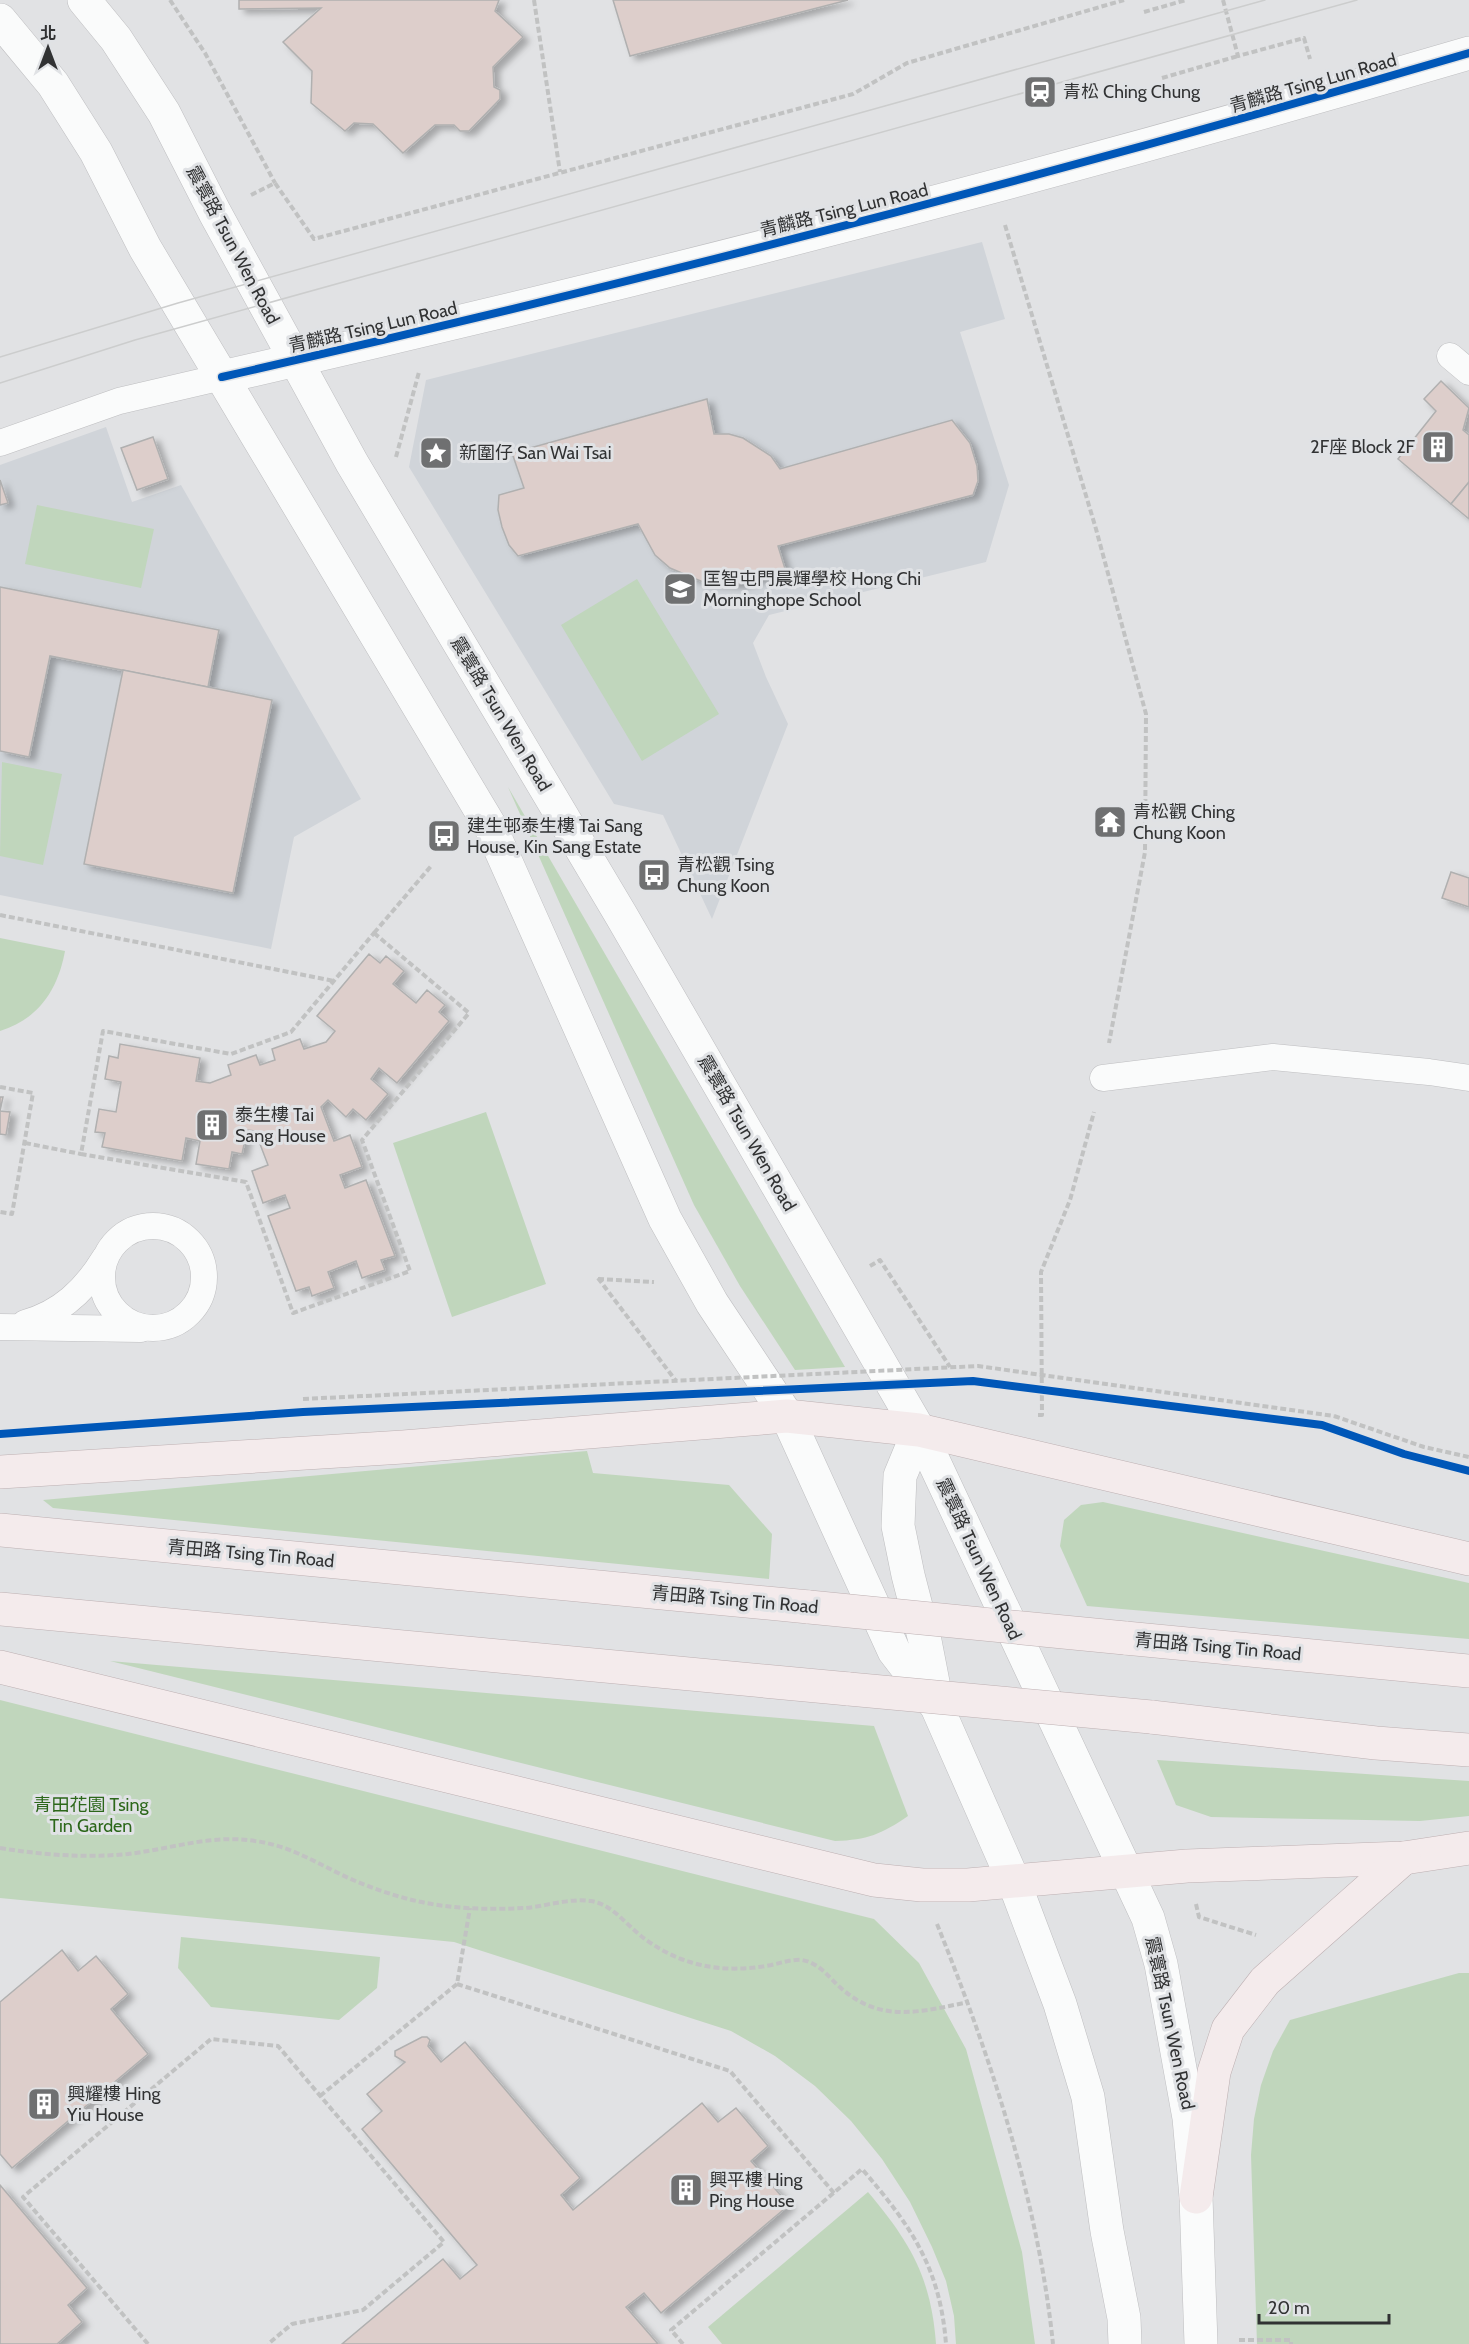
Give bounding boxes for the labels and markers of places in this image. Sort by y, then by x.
station icon: 青松 Ching Chung [1022,74,1058,110]
place label: 青松 Ching Chung [1063,81,1201,103]
building icon: 2F座 Block 2F [1420,429,1456,465]
place icon: 新圍仔 San Wai Tsai [418,435,454,471]
place label: 2F座 Block 2F [1310,436,1416,458]
place label: 新圍仔 San Wai Tsai [459,442,612,464]
place label: 匡智屯門晨輝學校 Hong Chi Morninghope School [703,568,921,611]
school or university icon: 匡智屯門晨輝學校 Hong Chi Morninghope School [662,571,698,607]
place label: 青松觀 Ching Chung Koon [1133,801,1236,844]
temple icon: 青松觀 Ching Chung Koon [1092,804,1128,840]
place label: 建生邨泰生樓 Tai Sang House, Kin Sang Estate [467,815,643,858]
bus stop icon: 建生邨泰生樓 Tai Sang House, Kin Sang Estate [426,818,462,854]
place label: 青松觀 Tsing Chung Koon [677,854,775,897]
bus stop icon: 青松觀 Tsing Chung Koon [636,857,672,893]
place label: 泰生樓 Tai Sang House [235,1104,326,1147]
building icon: 泰生樓 Tai Sang House [194,1107,230,1143]
place label: 興耀樓 Hing Yiu House [66,2083,161,2126]
building icon: 興耀樓 Hing Yiu House [26,2086,62,2122]
place label: 興平樓 Hing Ping House [709,2169,803,2212]
building icon: 興平樓 Hing Ping House [668,2172,704,2208]

